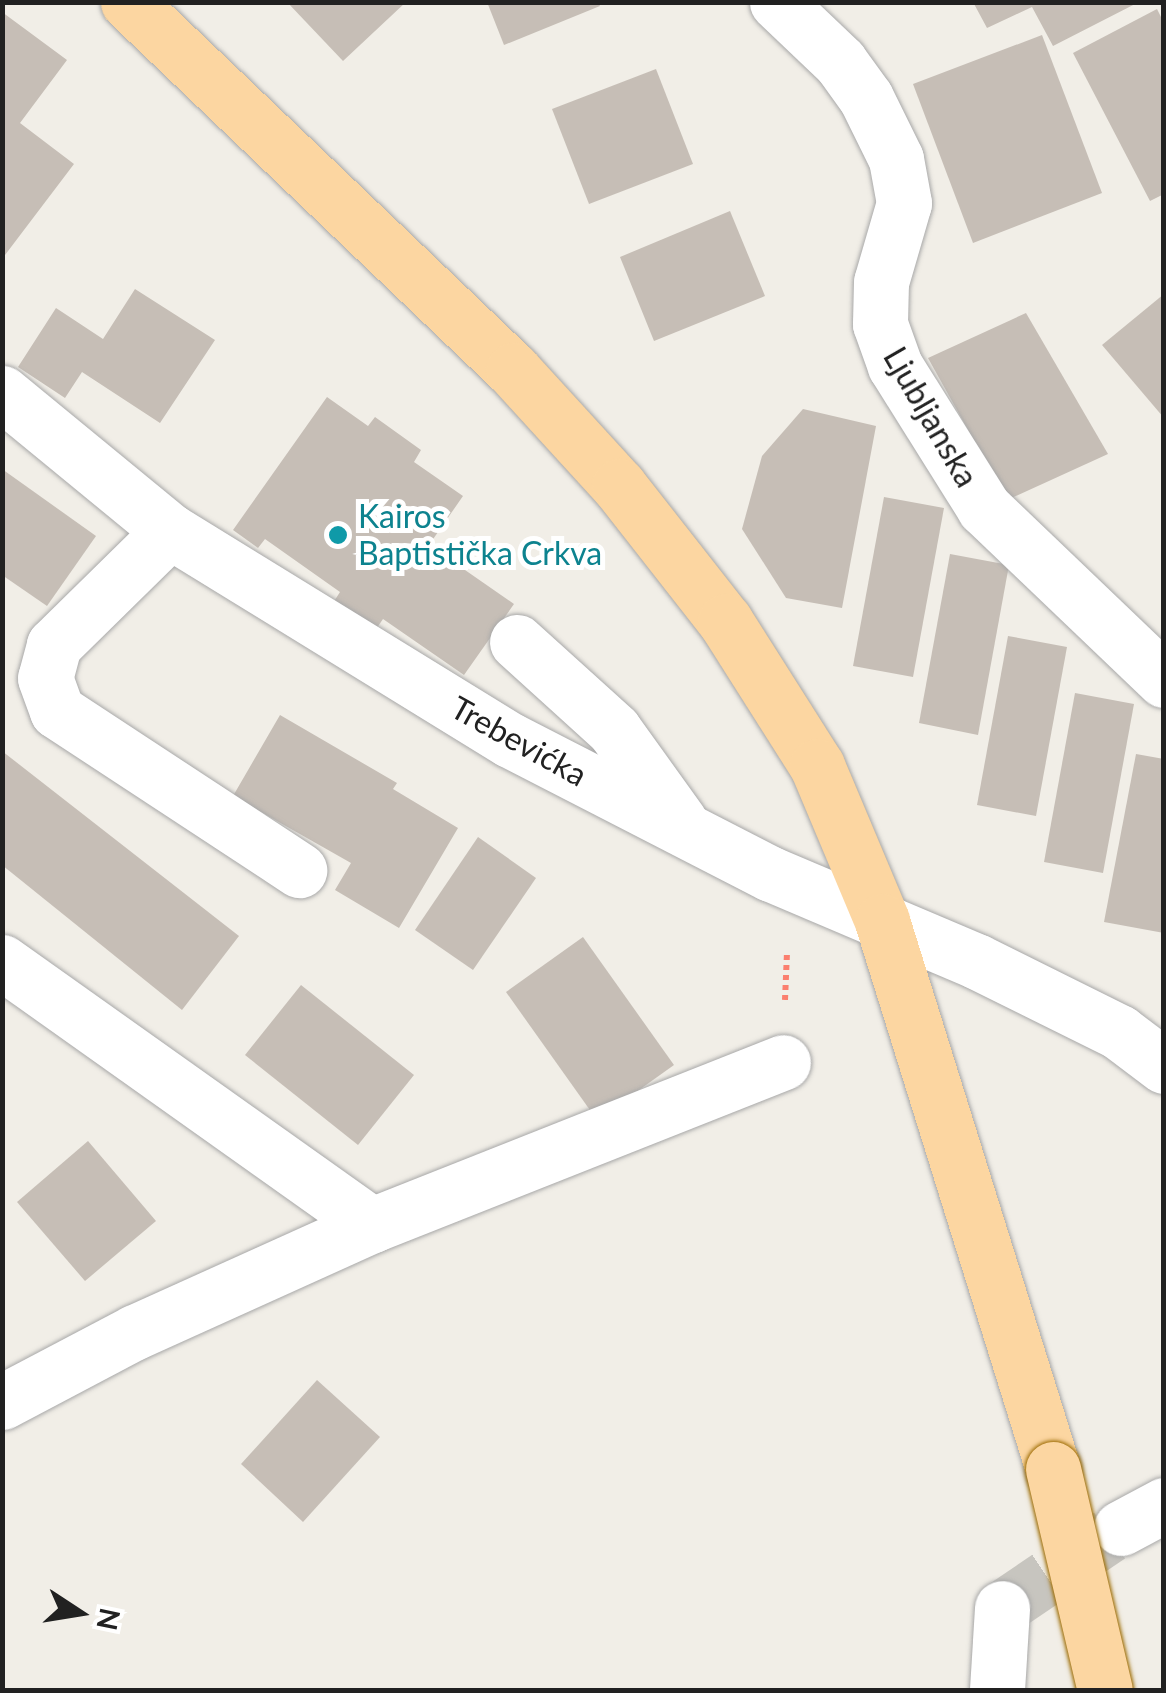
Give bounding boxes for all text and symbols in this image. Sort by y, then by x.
street label: Ljubljanska [876,340,986,494]
place label: Kairos Baptistička Crkva [358,498,602,573]
marker: Kairos Baptistička Crkva [327,524,349,546]
street label: Trebevićka [444,688,594,794]
north arrow [30,1563,130,1663]
text: N [90,1605,128,1633]

